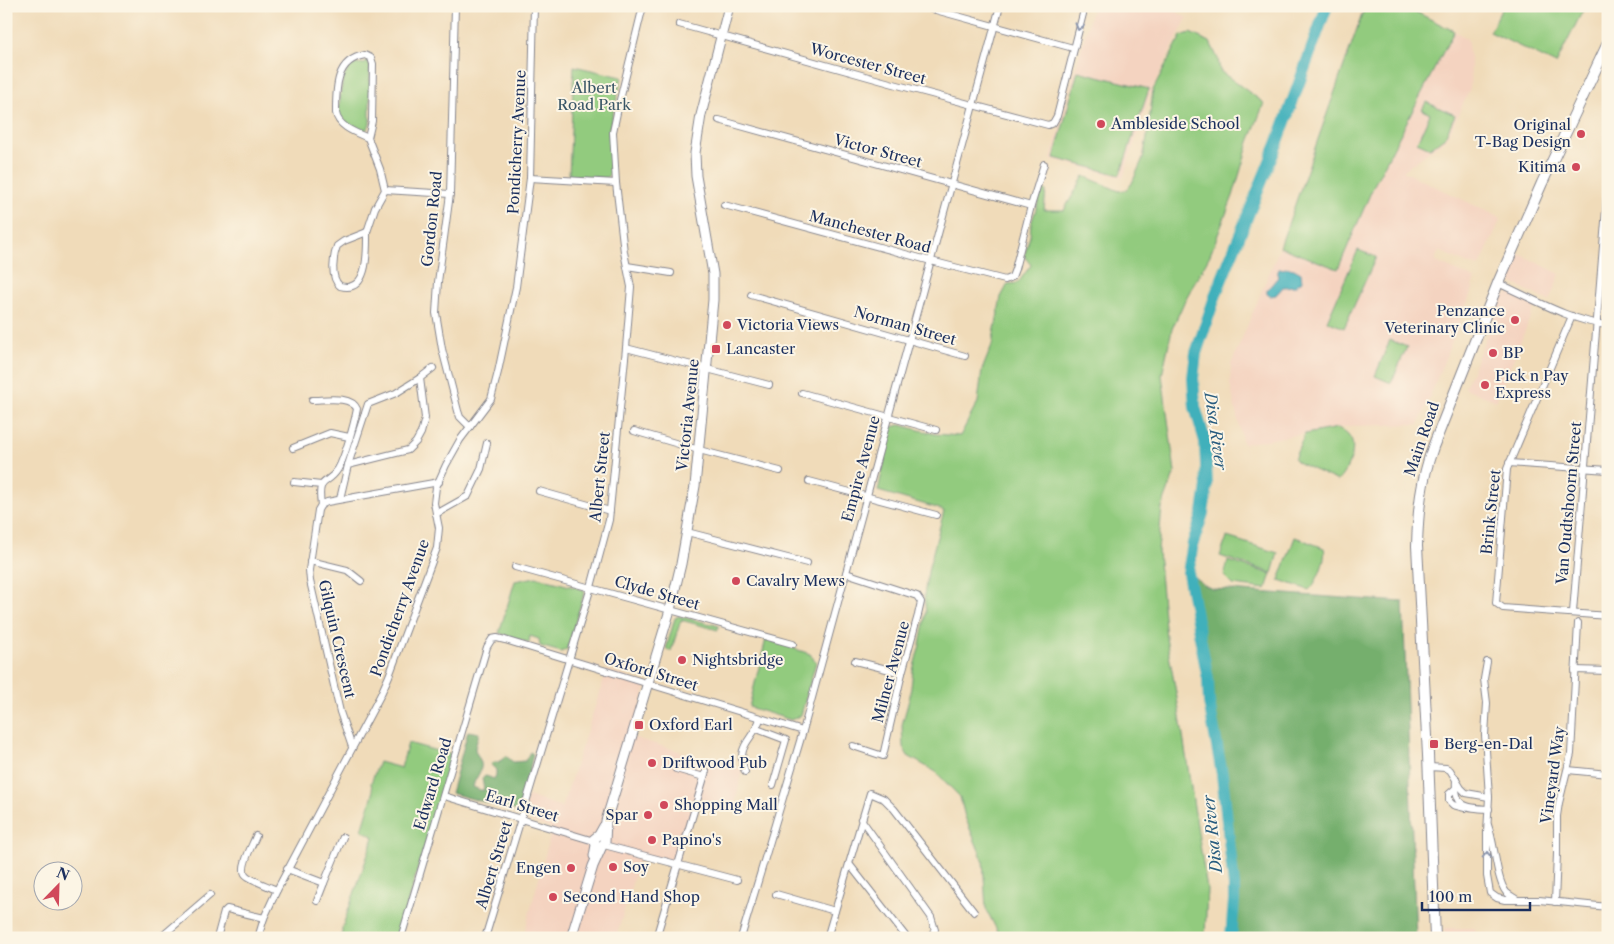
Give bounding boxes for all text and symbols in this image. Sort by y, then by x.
one-way arrow [1075,23,1085,31]
street label: Worcester Street [807,39,929,88]
street label: Pondicherry Avenue [503,69,530,215]
park label: Albert Road Park [557,78,632,114]
place label: Ambleside School [1110,114,1240,133]
place label: Original T-Bag Design [1475,115,1572,151]
marker: Ambleside School [1095,118,1107,130]
marker: Original T-Bag Design [1575,128,1587,140]
street label: Victor Street [831,129,925,172]
place label: Kitima [1518,157,1566,176]
marker: Kitima [1570,161,1582,173]
street label: Gordon Road [417,170,446,268]
street label: Manchester Road [807,206,933,257]
place label: Penzance Veterinary Clinic [1384,301,1505,337]
street label: Norman Street [852,302,959,349]
marker: Penzance Veterinary Clinic [1509,314,1521,326]
place label: Victoria Views [736,315,839,334]
marker: Victoria Views [721,319,733,331]
place label: Lancaster [726,339,796,358]
marker: Lancaster [710,343,722,355]
place label: BP [1503,343,1523,362]
marker: BP [1487,347,1499,359]
street label: Victoria Avenue [672,358,703,473]
place label: Pick n Pay Express [1495,366,1569,402]
marker: Pick n Pay Express [1479,379,1491,391]
water label: Disa River [1200,389,1232,473]
street label: Main Road [1400,399,1443,479]
street label: Empire Avenue [837,414,884,524]
street label: Van Oudtshoorn Street [1552,420,1585,586]
street label: Albert Street [585,430,614,524]
street label: Brink Street [1477,468,1504,555]
street label: Pondicherry Avenue [366,537,433,679]
street label: Clyde Street [612,571,703,614]
place label: Cavalry Mews [746,571,845,590]
marker: Cavalry Mews [730,575,742,587]
street label: Gilquin Crescent [315,578,361,701]
street label: Milner Avenue [868,619,913,725]
street label: Oxford Street [602,648,701,695]
place label: Nightsbridge [692,650,783,669]
marker: Nightsbridge [676,654,688,666]
place label: Oxford Earl [649,715,733,734]
marker: Oxford Earl [633,719,645,731]
street label: Vineyard Way [1536,724,1569,826]
place label: Berg-en-Dal [1444,734,1533,753]
street label: Edward Road [409,735,456,832]
marker: Berg-en-Dal [1428,738,1440,750]
place label: Driftwood Pub [662,753,767,772]
marker: Driftwood Pub [646,757,658,769]
street label: Earl Street [483,785,562,826]
water label: Disa River [1198,793,1226,876]
place label: Shopping Mall [674,795,778,814]
marker: Shopping Mall [658,799,670,811]
place label: Spar [606,805,639,824]
marker: Spar [642,809,654,821]
street label: Albert Street [471,818,516,912]
place label: Papino's [662,830,721,849]
marker: Papino's [646,834,658,846]
one-way arrow [1482,851,1492,858]
place label: Soy [623,857,650,876]
place label: Engen [516,858,562,877]
marker: Soy [607,861,619,873]
north arrow [32,862,82,912]
marker: Engen [565,862,577,874]
text: N [54,863,72,885]
scale bar [1422,879,1529,911]
place label: Second Hand Shop [563,887,700,906]
text: 100 m [1429,887,1472,906]
marker: Second Hand Shop [547,891,559,903]

